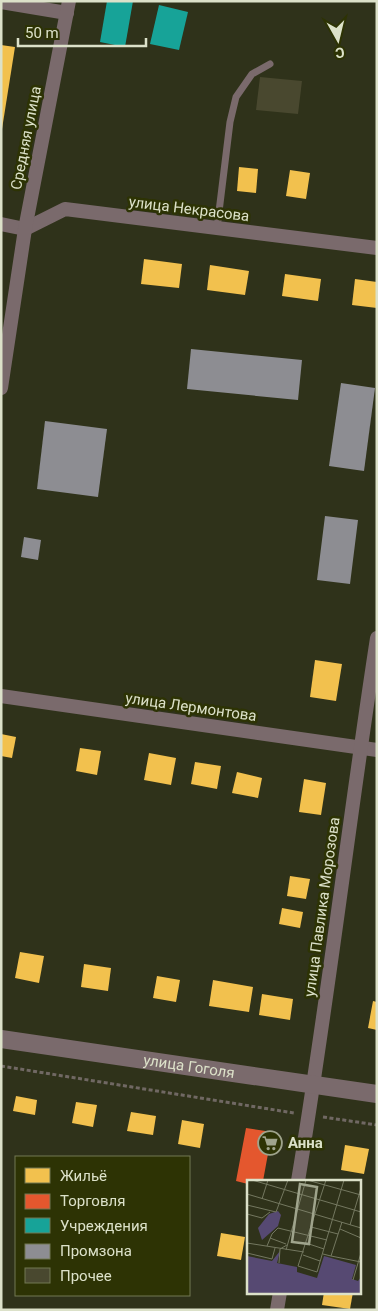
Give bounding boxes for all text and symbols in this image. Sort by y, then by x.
scale bar [18,15,145,47]
north arrow [313,15,363,65]
text: 50 m [25,24,59,42]
text: С [334,44,345,61]
street label: Средняя улица [7,85,45,191]
street label: улица Некрасова [128,193,250,225]
street label: улица Лермонтова [124,689,258,725]
street label: улица Павлика Морозова [300,816,344,998]
street label: улица Гоголя [142,1051,236,1082]
supermarket icon: Анна [257,1130,283,1156]
place label: Анна [288,1134,323,1152]
legend [15,1156,190,1296]
text: Жильё [60,1167,107,1185]
inset map [247,1180,360,1294]
text: Торговля [60,1192,125,1210]
text: Учреждения [60,1217,148,1235]
text: Промзона [60,1242,132,1260]
text: Прочее [60,1267,112,1285]

